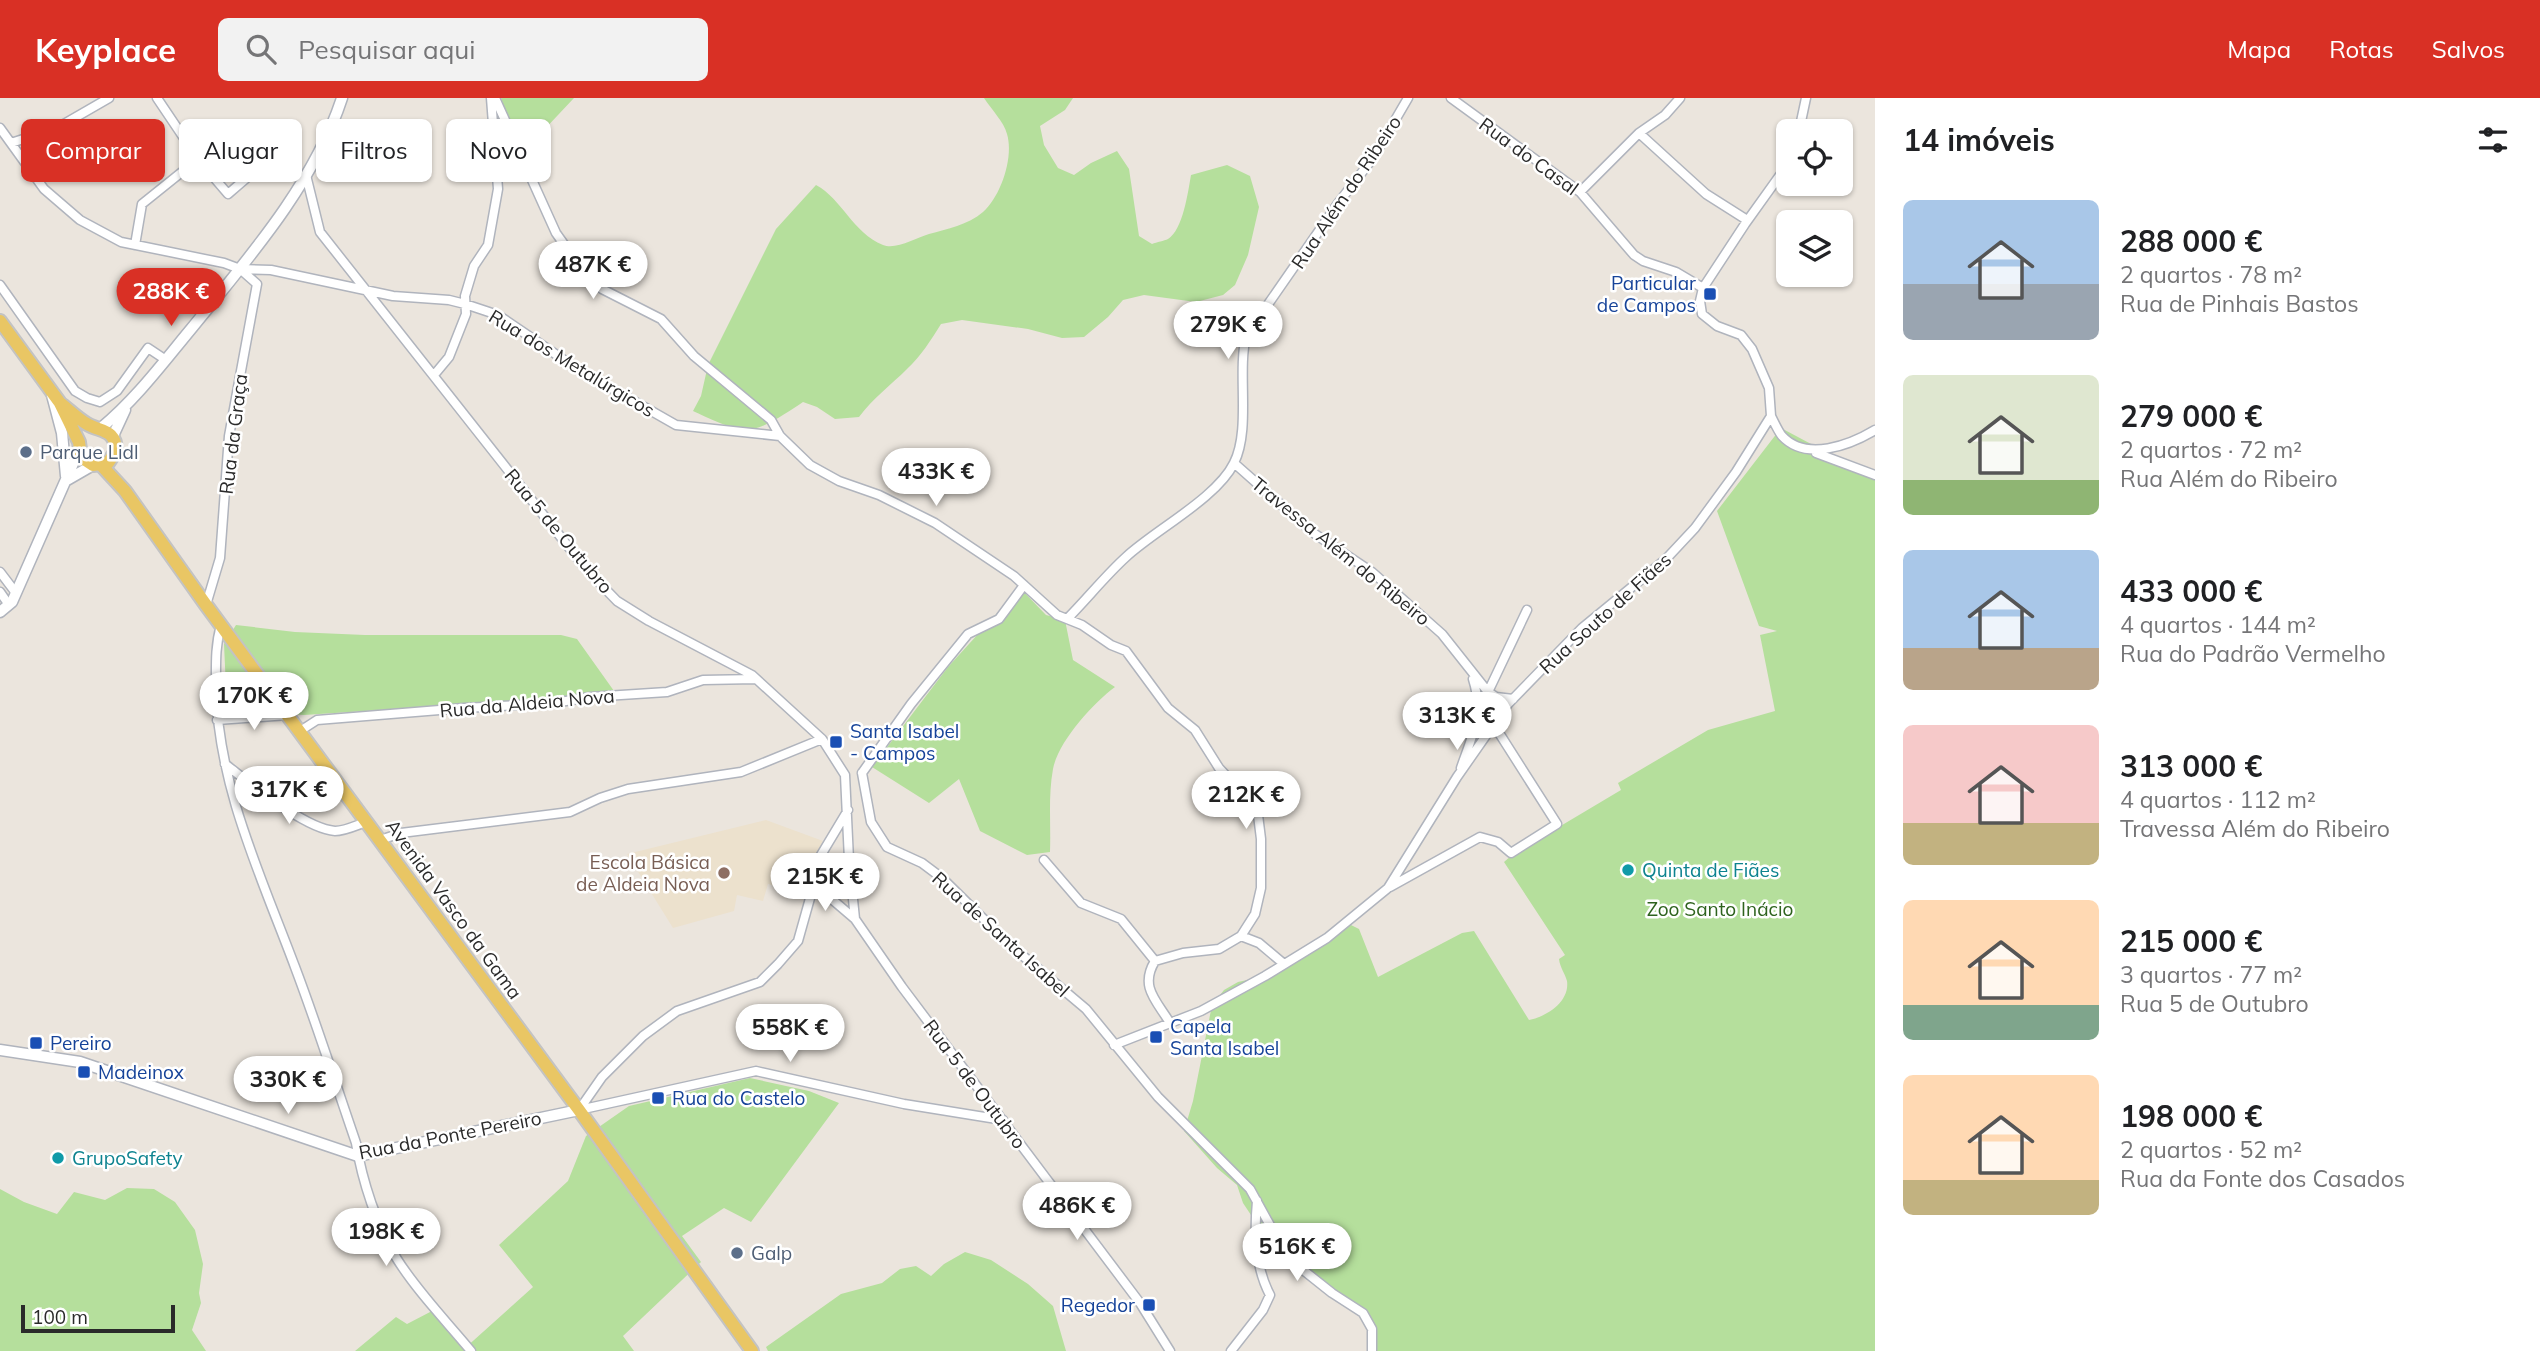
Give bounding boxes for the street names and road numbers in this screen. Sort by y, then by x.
street label: Rua Além do Ribeiro [1286,111,1406,273]
street label: Rua do Casal [1475,112,1583,200]
street label: Rua dos Metalúrgicos [485,304,659,422]
street label: Rua da Graça [214,372,252,496]
street label: Rua 5 de Outubro [500,464,618,598]
street label: Travessa Além do Ribeiro [1247,472,1435,630]
street label: Rua Souto de Fiães [1534,547,1676,679]
street label: Rua da Aldeia Nova [439,683,615,723]
street label: Avenida Vasco da Gama [381,814,527,1004]
street label: Rua de Santa Isabel [927,866,1075,1002]
street label: Rua 5 de Outubro [919,1015,1031,1153]
street label: Rua da Ponte Pereiro [357,1106,543,1164]

